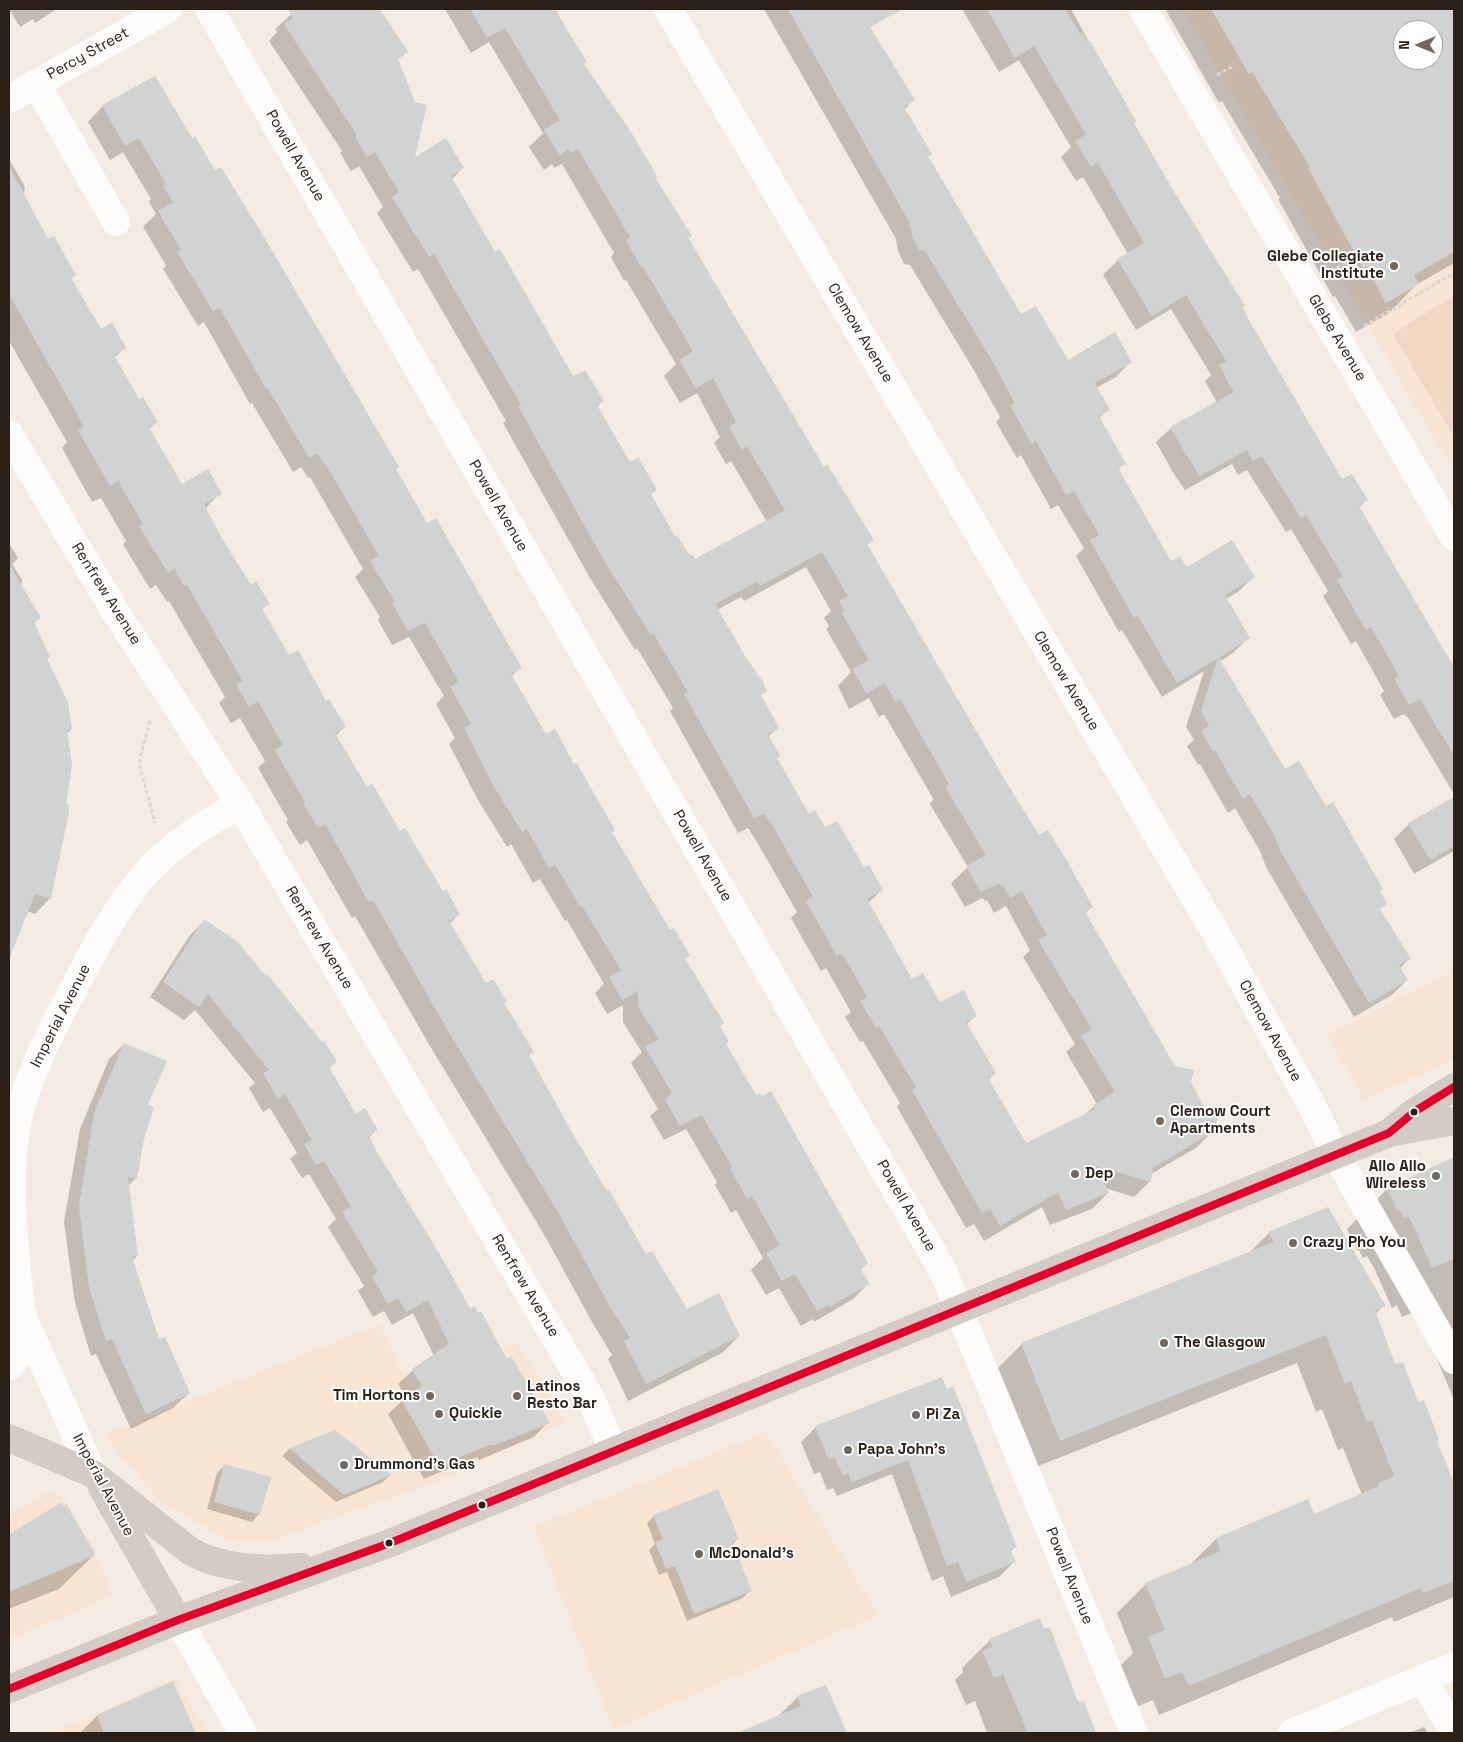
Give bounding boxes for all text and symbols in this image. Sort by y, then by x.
north arrow [1393,20,1443,70]
street label: Percy Street [44,24,132,84]
text: N [1395,40,1413,50]
street label: Powell Avenue [261,107,329,205]
place label: Glebe Collegiate Institute [1267,248,1384,283]
marker: Glebe Collegiate Institute [1388,260,1400,272]
street label: Clemow Avenue [823,280,897,386]
street label: Glebe Avenue [1304,291,1370,385]
street label: Powell Avenue [464,457,532,555]
street label: Renfrew Avenue [67,540,145,648]
street label: Clemow Avenue [1029,628,1103,734]
street label: Powell Avenue [668,807,736,905]
street label: Renfrew Avenue [281,883,357,993]
street label: Imperial Avenue [27,961,95,1071]
street label: Clemow Avenue [1235,977,1305,1085]
place label: Clemow Court Apartments [1170,1103,1271,1138]
unlabelled marker [1409,1107,1419,1117]
marker: Clemow Court Apartments [1154,1115,1166,1127]
street label: Powell Avenue [872,1157,940,1255]
place label: Allo Allo Wireless [1366,1158,1426,1193]
place label: Dep [1085,1165,1113,1183]
marker: Dep [1069,1168,1081,1180]
marker: Allo Allo Wireless [1430,1170,1442,1182]
street label: Renfrew Avenue [487,1231,563,1341]
place label: Crazy Pho You [1303,1234,1406,1252]
marker: Crazy Pho You [1287,1237,1299,1249]
place label: The Glasgow [1174,1334,1265,1352]
marker: The Glasgow [1158,1337,1170,1349]
place label: Latinos Resto Bar [527,1378,597,1413]
place label: Tim Hortons [333,1387,420,1405]
marker: Tim Hortons [424,1390,436,1402]
marker: Latinos Resto Bar [511,1390,523,1402]
place label: Quickie [449,1405,502,1423]
place label: Pi Za [926,1406,960,1424]
marker: Quickie [433,1408,445,1420]
marker: Pi Za [910,1409,922,1421]
street label: Imperial Avenue [68,1431,138,1539]
place label: Papa John's [858,1441,946,1459]
marker: Papa John's [842,1444,854,1456]
place label: Drummond's Gas [354,1456,475,1474]
marker: Drummond's Gas [338,1459,350,1471]
unlabelled marker [477,1500,487,1510]
street label: Powell Avenue [1041,1525,1097,1627]
unlabelled marker [384,1538,394,1548]
place label: McDonald's [709,1545,794,1563]
marker: McDonald's [693,1548,705,1560]

